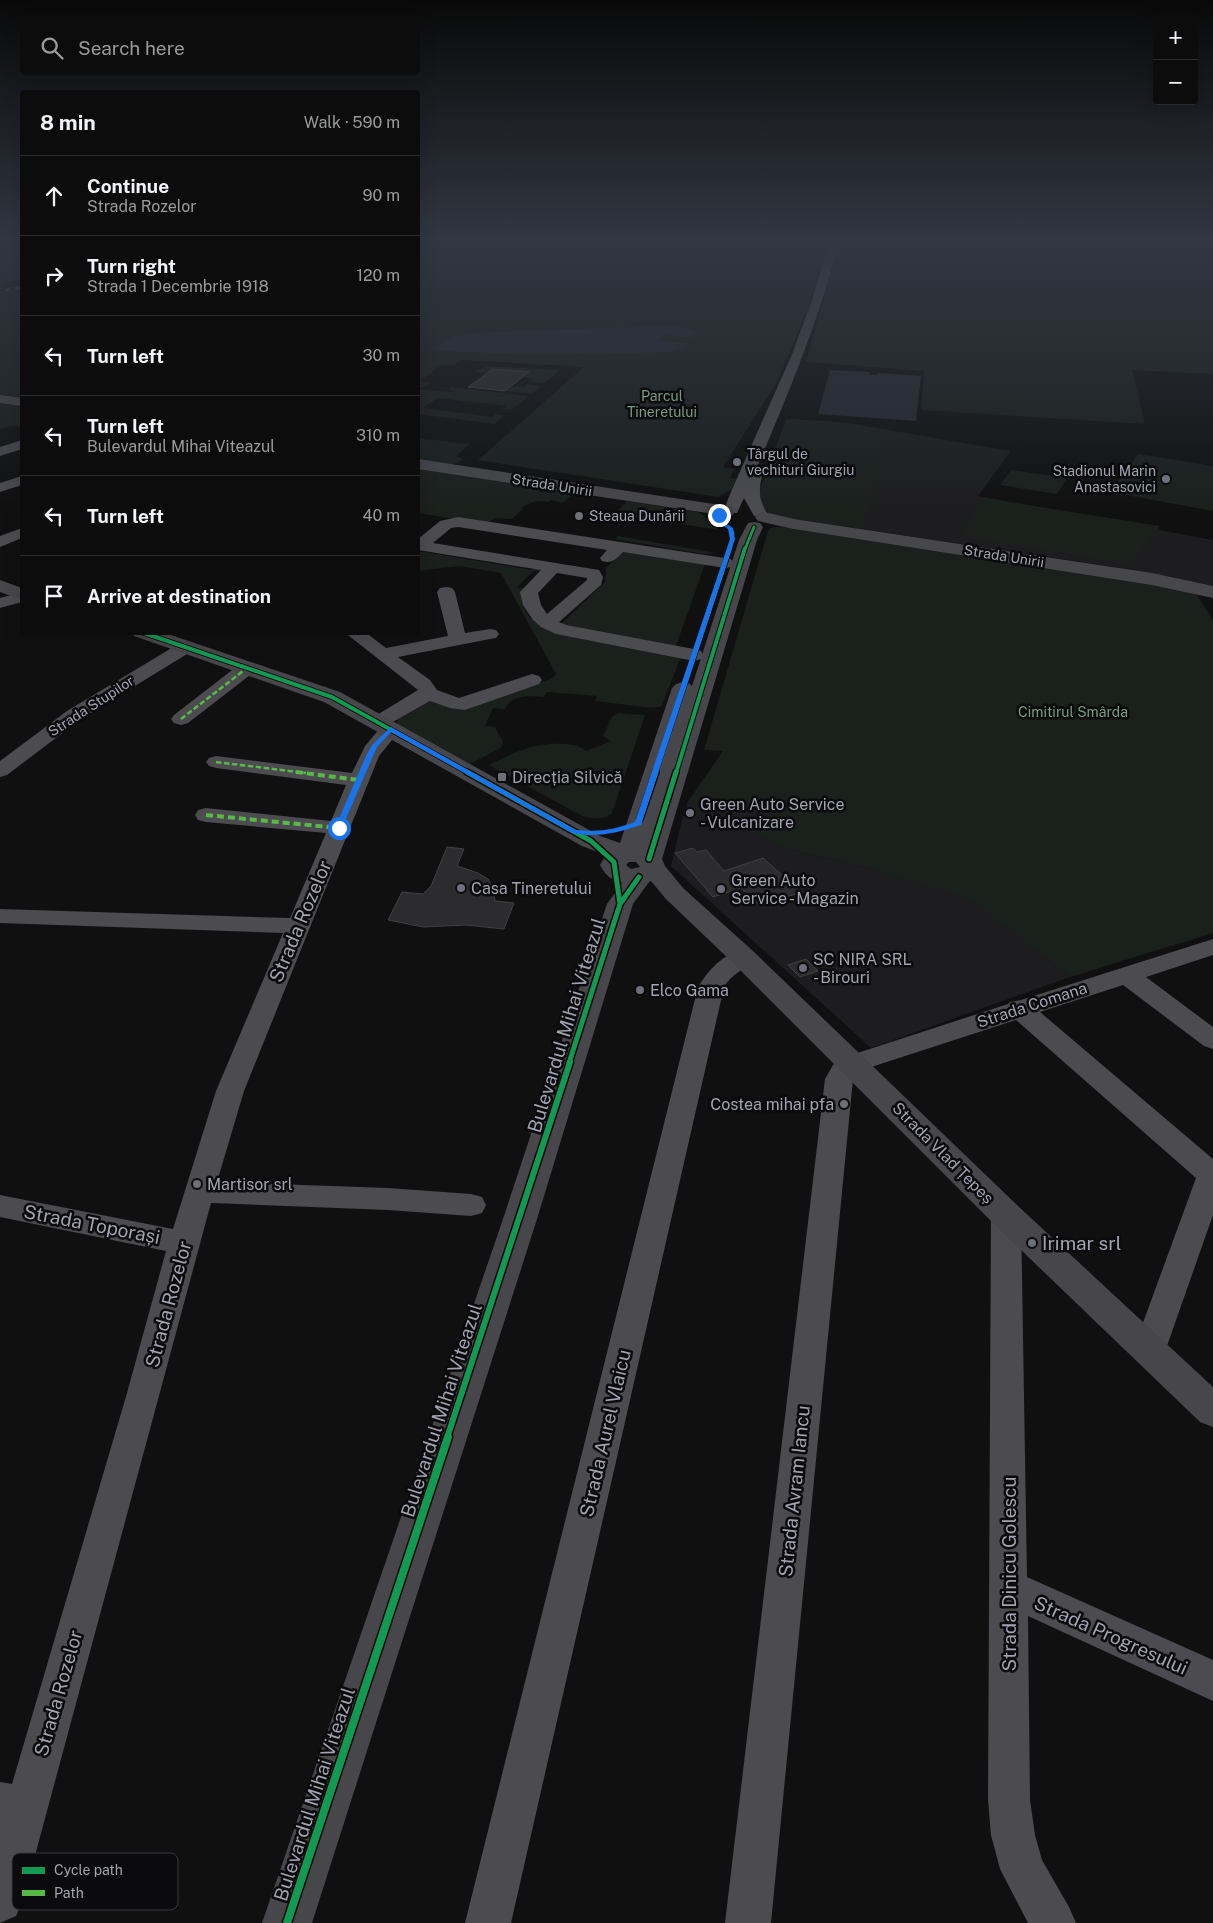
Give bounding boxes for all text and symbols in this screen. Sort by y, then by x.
map controls [1153,15,1198,105]
button: + [1153,15,1198,60]
search box [20,20,420,75]
icon: search [38,34,66,62]
text: Search here [78,37,185,59]
button: − [1153,60,1198,105]
text: 8 min [40,110,96,135]
text: Walk · 590 m [304,113,400,132]
text: Continue [87,175,169,197]
icon: ahead [40,182,68,210]
text: 90 m [363,186,400,205]
text: Strada Rozelor [87,197,197,216]
text: Turn right [87,255,176,277]
icon: right [40,262,68,290]
text: 120 m [356,266,400,285]
text: Strada 1 Decembrie 1918 [87,277,269,296]
icon: left [40,342,68,370]
text: Turn left [87,345,164,367]
text: 30 m [363,346,400,365]
park label: Parcul Tineretului [627,388,697,420]
text: Turn left [87,415,164,437]
icon: left [40,422,68,450]
text: 310 m [356,426,400,445]
text: Bulevardul Mihai Viteazul [87,437,275,456]
place label: Târgul de vechituri Giurgiu [747,446,854,478]
marker: Târgul de vechituri Giurgiu [731,456,743,468]
place label: Stadionul Marin Anastasovici [1053,463,1156,495]
street label: Strada Unirii [511,471,593,499]
marker: Stadionul Marin Anastasovici [1160,473,1172,485]
icon: left [40,502,68,530]
route end [708,504,731,527]
text: Turn left [87,505,164,527]
text: 40 m [362,506,400,525]
place label: Steaua Dunării [589,508,684,524]
marker: Steaua Dunării [573,510,585,522]
street label: Strada Unirii [963,542,1045,570]
icon: arrive [40,582,68,610]
text: Arrive at destination [87,585,271,607]
street label: Strada Stupilor [45,672,137,740]
park label: Cimitirul Smârda [1018,704,1128,720]
place label: Direcția Silvică [512,768,622,787]
marker: Direcția Silvică [496,771,508,783]
place label: Green Auto Service - Vulcanizare [700,795,844,832]
marker: Green Auto Service - Vulcanizare [684,807,696,819]
route start [328,817,351,840]
street label: Strada Rozelor [264,857,336,985]
place label: Green Auto Service - Magazin [731,871,859,908]
place label: Casa Tineretului [471,879,592,898]
marker: Casa Tineretului [455,882,467,894]
marker: Green Auto Service - Magazin [715,883,727,895]
street label: Bulevardul Mihai Viteazul [523,915,609,1135]
place label: SC NIRA SRL - Birouri [813,950,912,987]
marker: SC NIRA SRL - Birouri [797,962,809,974]
street label: Strada Comana [975,978,1089,1032]
place label: Elco Gama [650,981,729,1000]
marker: Elco Gama [634,984,646,996]
place label: Costea mihai pfa [710,1095,834,1114]
marker: Costea mihai pfa [838,1098,850,1110]
street label: Strada Vlad Țepeș [888,1098,998,1208]
place label: Martisor srl [207,1175,293,1194]
marker: Martisor srl [191,1178,203,1190]
street label: Strada Toporași [22,1200,162,1248]
place label: Irimar srl [1042,1232,1121,1254]
marker: Irimar srl [1026,1237,1038,1249]
street label: Strada Rozelor [141,1238,195,1370]
street label: Bulevardul Mihai Viteazul [396,1300,486,1520]
street label: Strada Aurel Vlaicu [575,1347,635,1519]
street label: Strada Avram Iancu [774,1404,814,1578]
street label: Strada Dinicu Golescu [998,1477,1020,1672]
street label: Strada Progresului [1031,1591,1191,1679]
street label: Strada Rozelor [29,1627,87,1759]
street label: Bulevardul Mihai Viteazul [269,1684,359,1904]
legend [12,1853,178,1910]
text: Cycle path [54,1862,123,1878]
text: Path [54,1885,84,1901]

